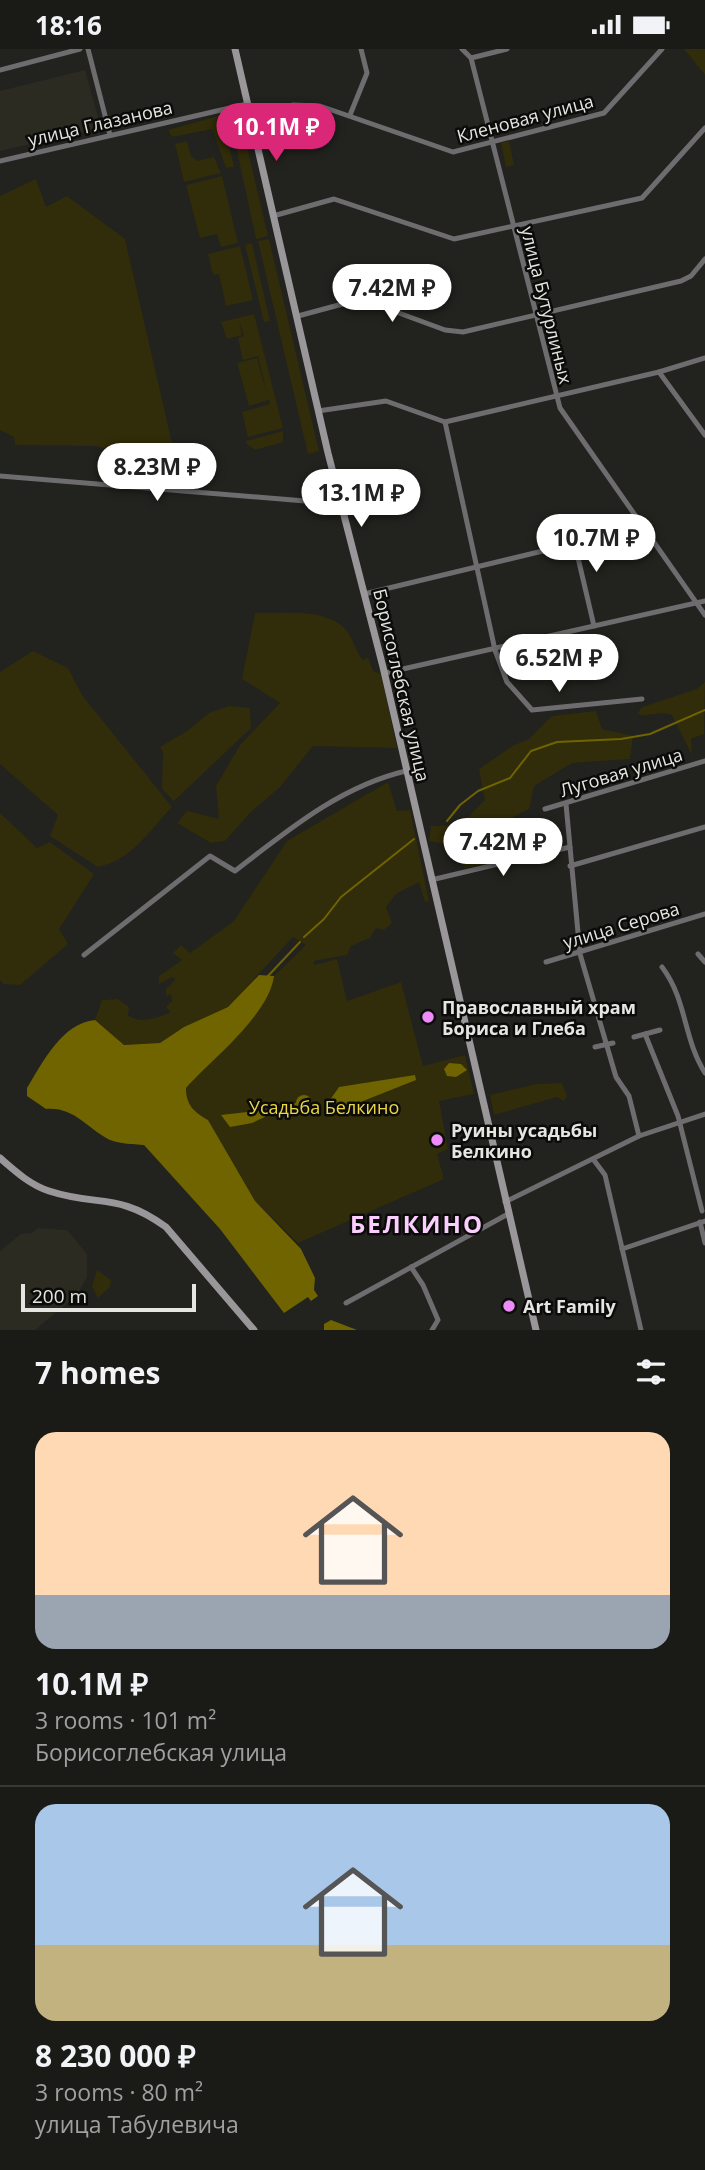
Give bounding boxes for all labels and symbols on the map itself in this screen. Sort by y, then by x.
street label: Кленовая улица [454,88,596,148]
street label: улица Глазанова [25,95,175,151]
pin: 10.1M ₽ [211,103,341,163]
street label: улица Бутурлиных [516,224,578,387]
pin: 7.42M ₽ [327,265,457,324]
pin: 8.23M ₽ [92,443,222,503]
pin: 13.1M ₽ [296,469,426,529]
pin: 10.7M ₽ [531,515,661,574]
street label: Борисоглебская улица [368,586,436,784]
pin: 6.52M ₽ [494,635,624,694]
street label: Луговая улица [557,742,685,802]
pin: 7.42M ₽ [438,819,568,878]
street label: улица Серова [560,896,682,954]
place label: Православный храм Бориса и Глеба [442,995,636,1040]
marker: Православный храм Бориса и Глеба [420,1009,436,1025]
park label: Усадьба Белкино [249,1095,399,1119]
place label: Руины усадьбы Белкино [451,1118,597,1163]
marker: Руины усадьбы Белкино [429,1132,445,1148]
district label: БЕЛКИНО [350,1207,484,1240]
scale bar [21,1281,196,1313]
place label: Art Family [523,1294,616,1318]
marker: Art Family [501,1298,517,1314]

